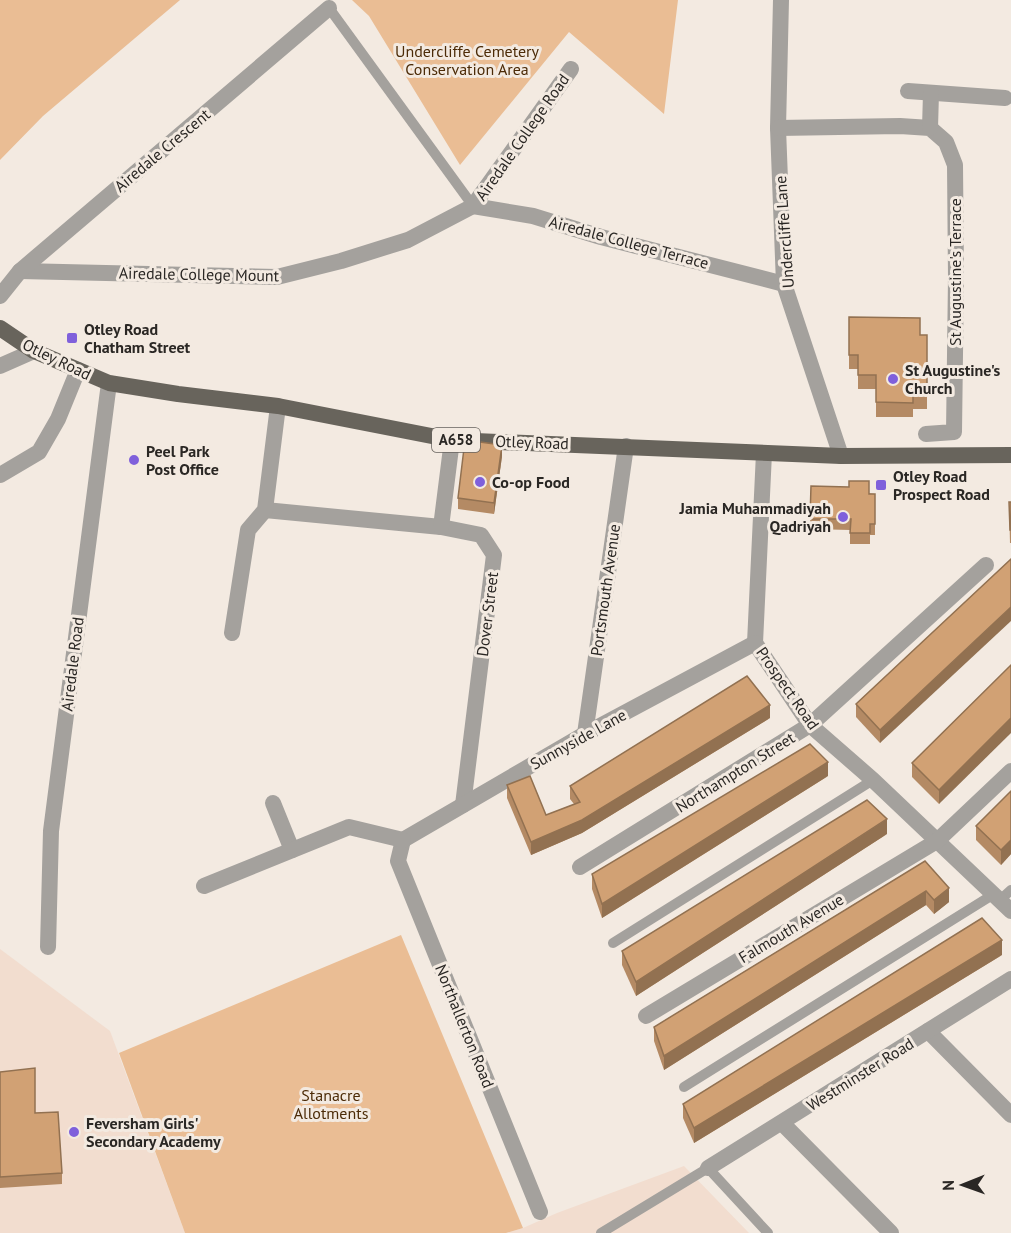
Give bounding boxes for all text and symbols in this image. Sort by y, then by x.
park label: Undercliffe Cemetery Conservation Area [395,41,540,79]
street label: Airedale College Road [471,70,573,204]
street label: Airedale Crescent [110,104,215,196]
street label: Undercliffe Lane [770,175,798,289]
street label: St Augustine's Terrace [945,198,965,346]
street label: Airedale College Terrace [547,211,711,273]
street label: Airedale College Mount [119,263,280,285]
place label: Otley Road Chatham Street [84,319,191,357]
marker: Otley Road Chatham Street [65,331,79,345]
street label: Otley Road [19,334,95,384]
place label: St Augustine's Church [905,360,1001,398]
marker: St Augustine's Church [886,372,900,386]
road number: A658 [432,428,480,452]
street label: Otley Road [495,431,569,453]
place label: Peel Park Post Office [146,441,219,479]
marker: Peel Park Post Office [127,453,141,467]
place label: Otley Road Prospect Road [893,466,990,504]
place label: Co-op Food [492,472,570,492]
marker: Co-op Food [473,475,487,489]
marker: Otley Road Prospect Road [874,478,888,492]
place label: Jamia Muhammadiyah Qadriyah [679,498,831,536]
marker: Jamia Muhammadiyah Qadriyah [836,510,850,524]
street label: Portsmouth Avenue [586,523,624,657]
street label: Dover Street [472,570,502,657]
street label: Airedale Road [56,616,88,712]
street label: Prospect Road [752,643,824,733]
street label: Sunnyside Lane [526,704,630,774]
street label: Northampton Street [672,727,799,817]
street label: Falmouth Avenue [735,889,847,967]
street label: Northallerton Road [431,961,499,1091]
street label: Westminster Road [803,1033,917,1115]
park label: Stanacre Allotments [294,1085,369,1123]
place label: Feversham Girls' Secondary Academy [86,1113,221,1151]
marker: Feversham Girls' Secondary Academy [67,1125,81,1139]
north arrow [933,1155,993,1215]
text: N [938,1180,958,1191]

